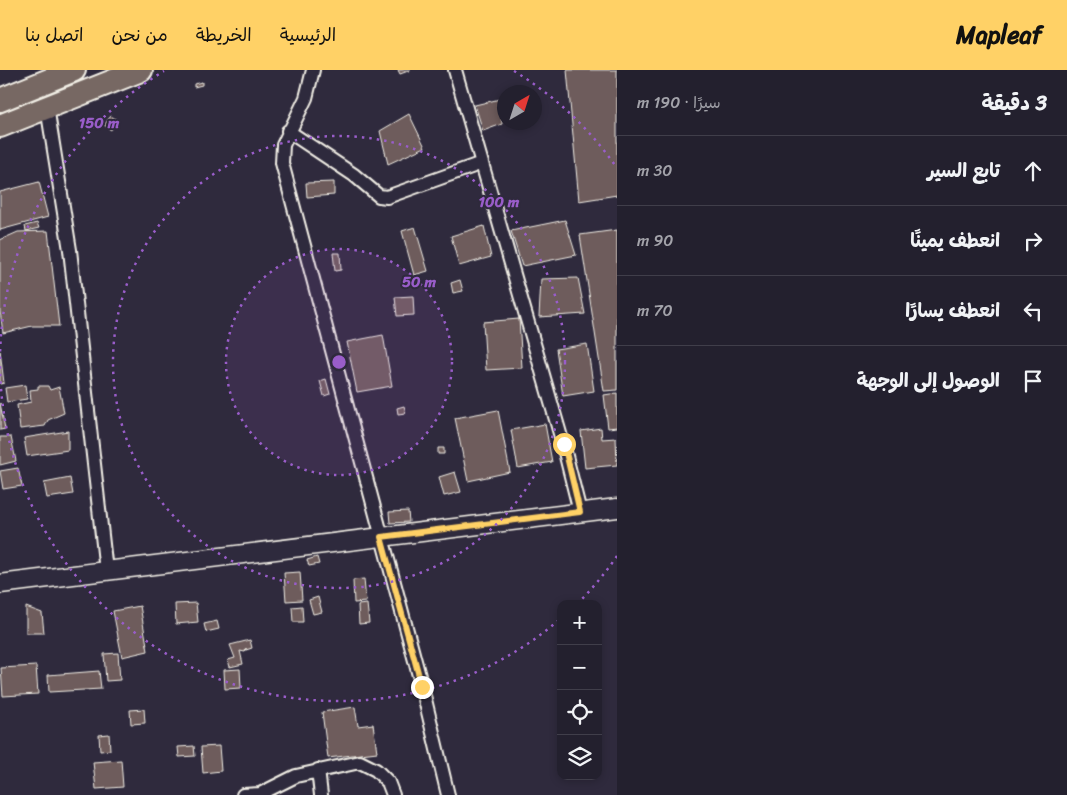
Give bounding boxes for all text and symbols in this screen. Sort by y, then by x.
text: Mapleaf [956,14,1042,56]
text: اتصل بنا [25,19,84,51]
text: من نحن [112,19,168,51]
text: الخريطة [196,19,252,51]
text: الرئيسية [280,19,336,51]
text: 3 دقيقة [982,84,1047,122]
north arrow [497,85,542,130]
text: سيرًا · 190 m [637,88,721,117]
text: 150 m [79,110,120,136]
text: تابع السير [927,154,1000,187]
text: 30 m [637,156,672,185]
icon: ahead [1019,157,1047,185]
text: 100 m [479,189,520,215]
text: انعطف يمينًا [910,224,1000,257]
text: 90 m [637,226,673,255]
icon: right [1019,227,1047,255]
text: 50 m [402,269,437,295]
text: انعطف يسارًا [905,294,1000,327]
text: 70 m [637,296,673,325]
icon: left [1019,297,1047,325]
centre of rings [330,353,348,371]
text: الوصول إلى الوجهة [857,364,1000,397]
icon: arrive [1019,367,1047,395]
route start [553,433,576,456]
map controls [557,600,602,780]
button: + [557,600,602,645]
button: − [557,645,602,690]
route end [411,676,434,699]
button: locate [557,690,602,735]
button: layers [557,735,602,780]

